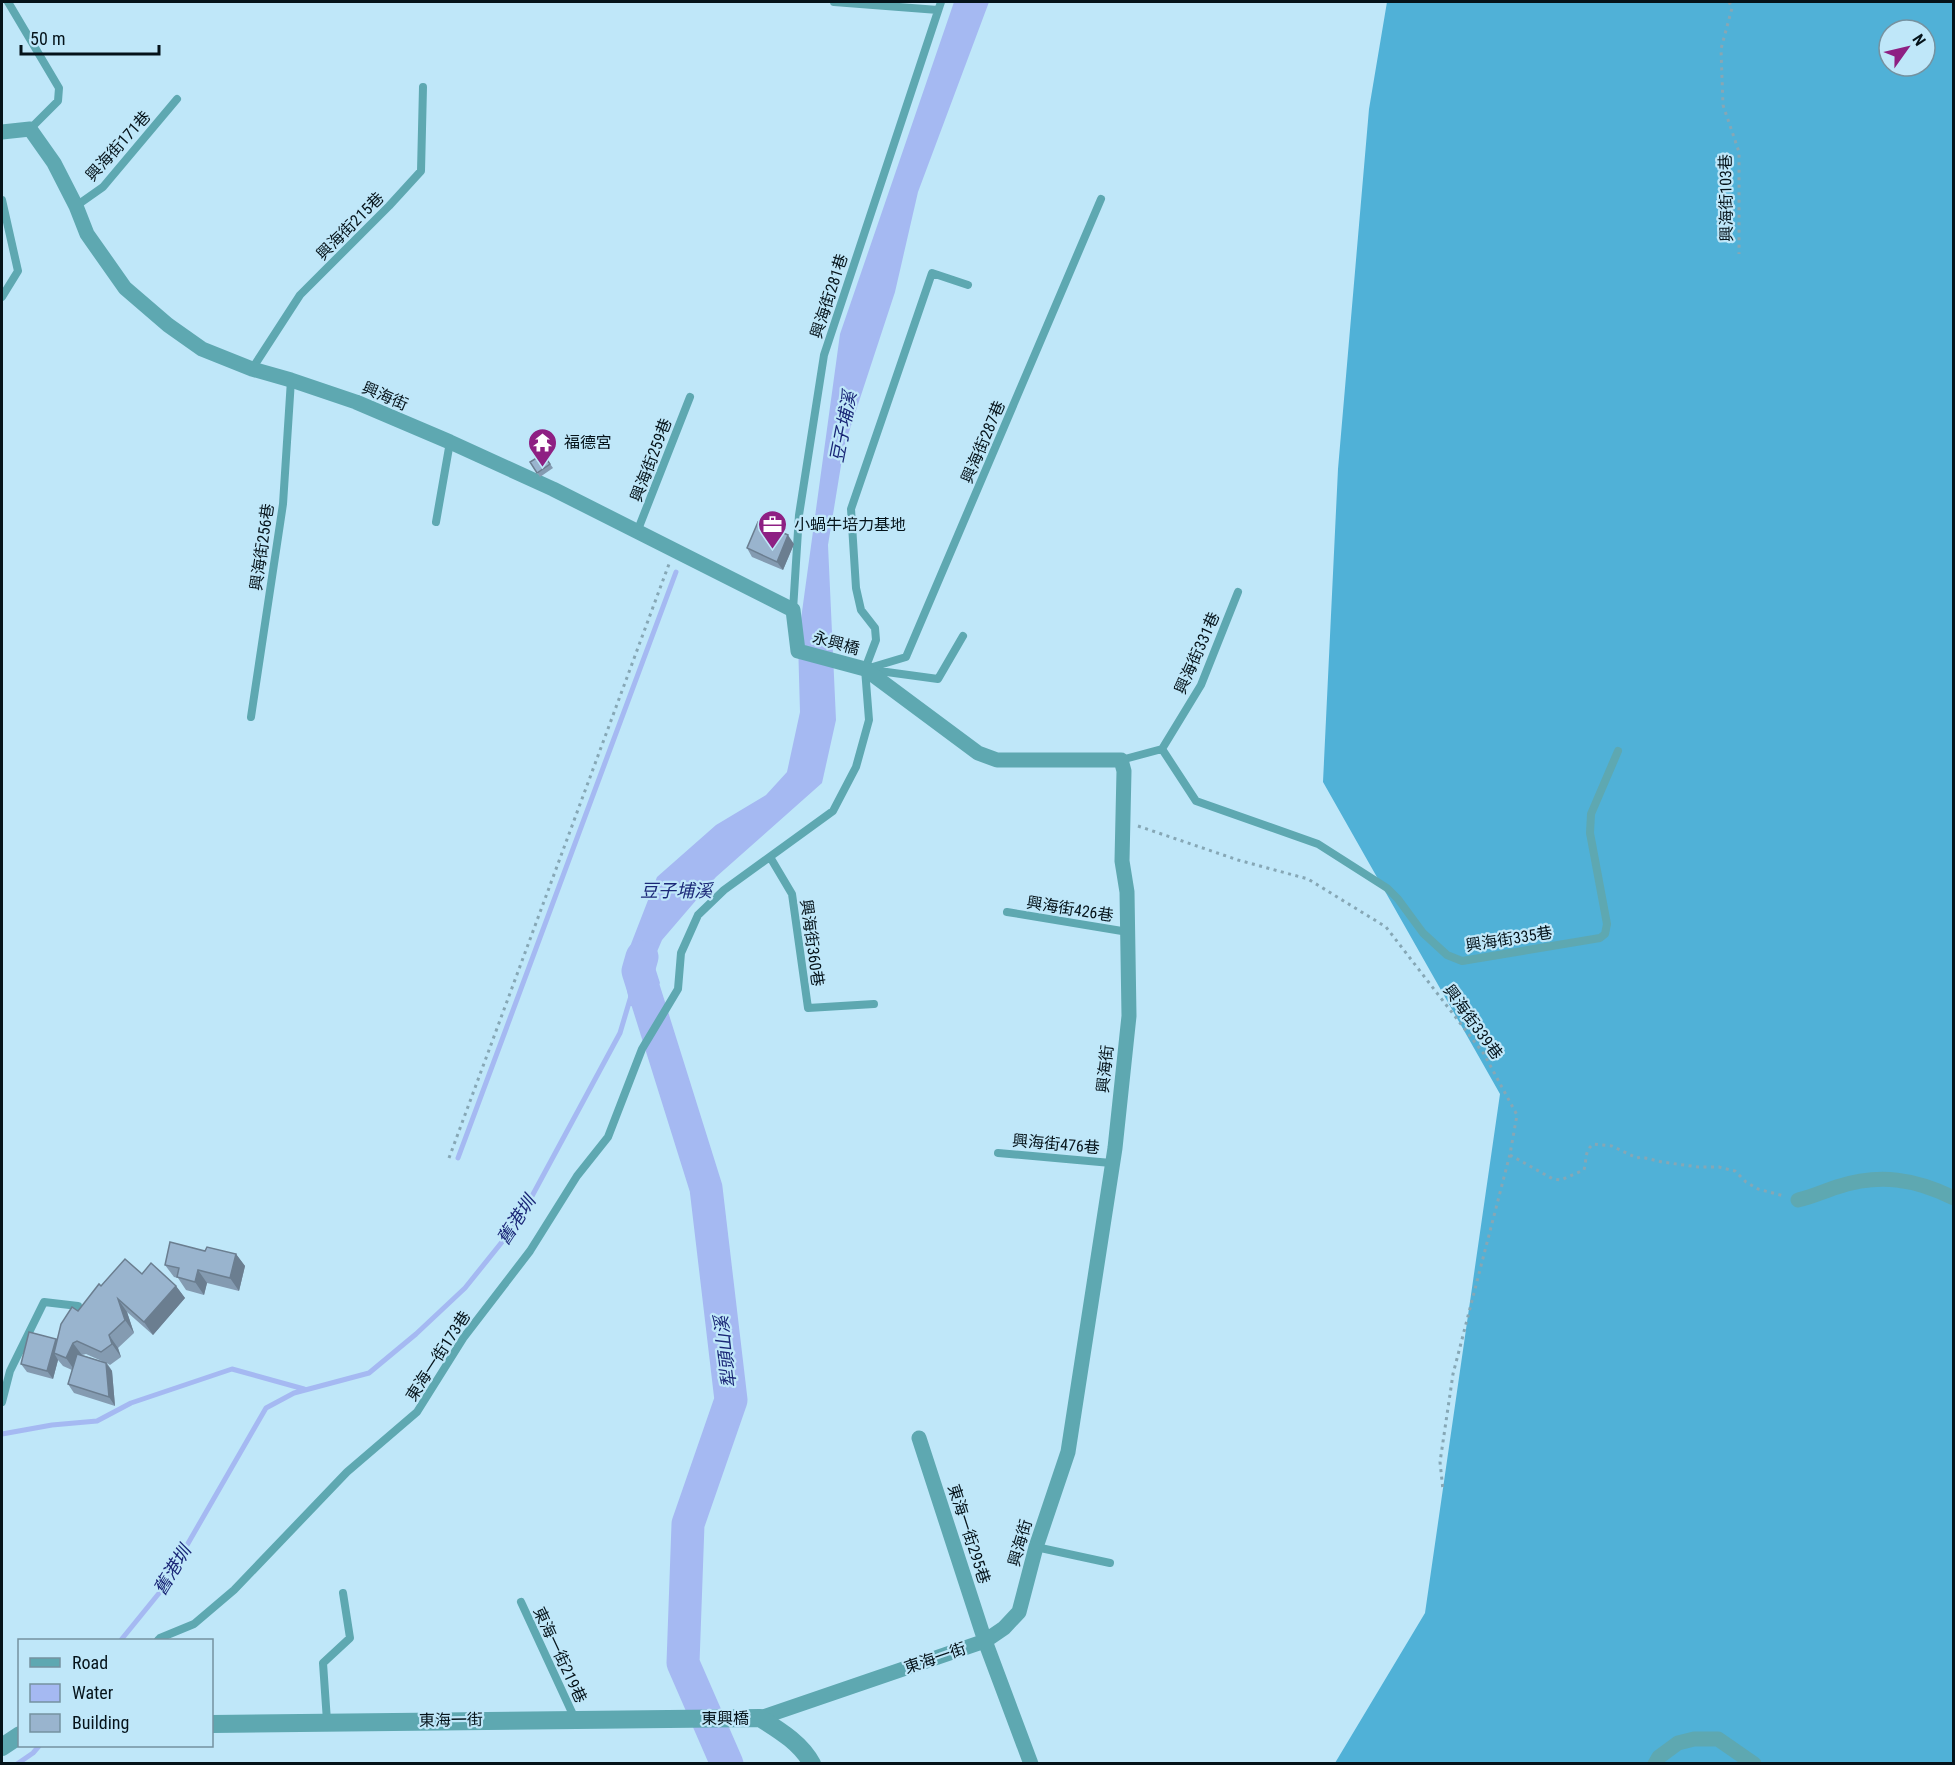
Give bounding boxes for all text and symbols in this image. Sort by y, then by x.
scale bar [21,18,159,56]
north arrow [1877,18,1937,78]
text: 50 m [30,28,65,49]
text: N [1908,31,1930,49]
street label: 興海街171巷 [82,107,154,185]
street label: 興海街103巷 [1716,154,1736,242]
street label: 興海街215巷 [312,188,388,264]
street label: 興海街281巷 [806,251,852,341]
street label: 興海街 [359,378,411,414]
water label: 豆子埔溪 [826,387,861,464]
street label: 興海街287巷 [957,398,1009,486]
street label: 興海街259巷 [626,416,676,504]
temple icon: 福德宮 [527,426,559,468]
place label: 福德宮 [564,433,612,452]
street label: 興海街256巷 [246,502,278,592]
office icon: 小蝸牛培力基地 [757,508,789,550]
place label: 小蝸牛培力基地 [794,515,906,534]
street label: 興海街331巷 [1170,609,1224,697]
street label: 永興橋 [810,628,862,658]
water label: 豆子埔溪 [640,880,715,901]
street label: 興海街426巷 [1025,893,1115,925]
street label: 興海街360巷 [796,898,828,988]
street label: 興海街335巷 [1464,923,1554,955]
street label: 興海街339巷 [1440,981,1506,1063]
street label: 興海街 [1093,1044,1117,1094]
street label: 興海街476巷 [1011,1131,1101,1157]
water label: 舊港圳 [492,1189,541,1248]
street label: 東海一街173巷 [402,1307,474,1405]
water label: 犁頭山溪 [710,1312,740,1389]
street label: 東海一街295巷 [944,1482,994,1586]
street label: 興海街 [1004,1517,1036,1569]
water label: 舊港圳 [149,1539,196,1599]
street label: 東海一街219巷 [529,1604,591,1706]
legend [18,1639,213,1747]
street label: 東海一街 [902,1639,968,1677]
text: Road [72,1652,108,1673]
text: Water [72,1682,114,1703]
street label: 東興橋 [701,1709,749,1728]
street label: 東海一街 [419,1710,483,1730]
text: Building [72,1712,129,1733]

